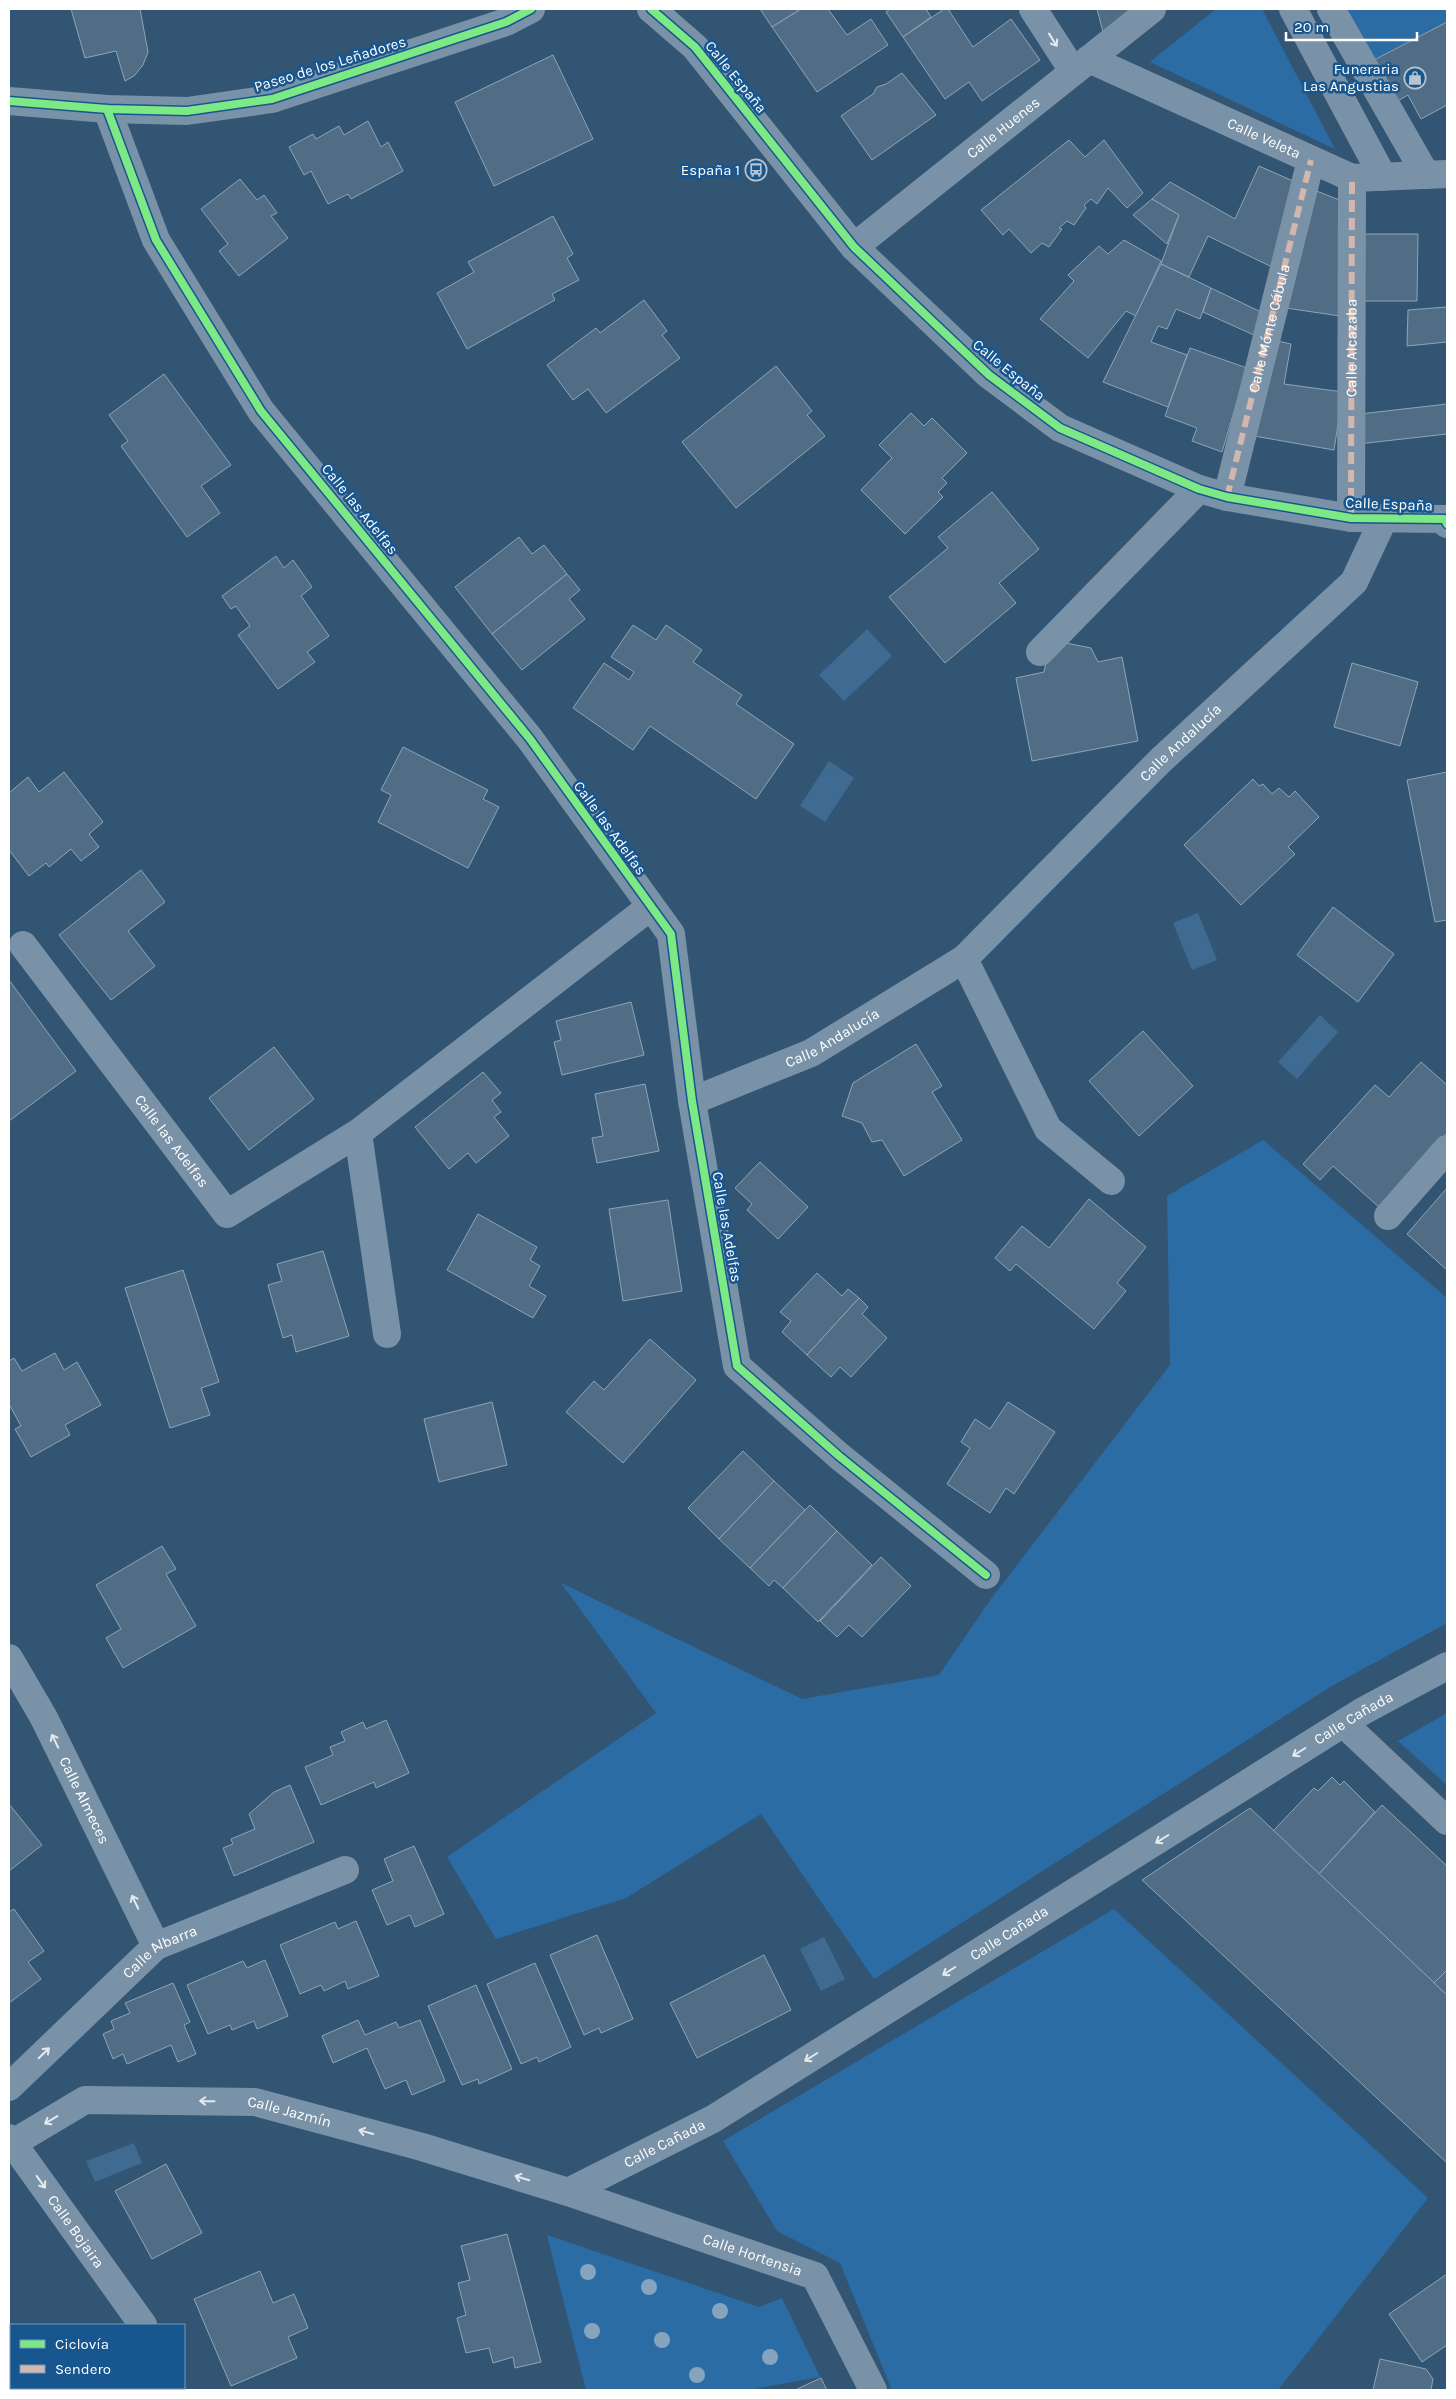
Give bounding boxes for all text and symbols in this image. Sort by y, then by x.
scale bar [1286,10,1417,42]
text: 20 m [1294,18,1329,36]
street label: Paseo de los Leñadores [252,32,408,96]
one-way arrow [1048,33,1059,47]
street label: Calle España [701,37,771,117]
place label: Funeraria Las Angustias [1303,60,1399,95]
shop icon: Funeraria Las Angustias [1403,66,1427,90]
street label: Calle Huenes [963,93,1043,162]
street label: Calle Veleta [1224,114,1303,163]
bus stop icon: España 1 [744,158,768,182]
place label: España 1 [681,161,740,179]
street label: Calle Mónte Cábula [1244,262,1294,394]
street label: Calle Alcazaba [1342,299,1361,397]
street label: Calle España [969,335,1049,405]
street label: Calle las Adelfas [318,460,402,558]
street label: Calle España [1345,493,1433,515]
street label: Calle Andalucía [1136,700,1225,785]
street label: Calle las Adelfas [570,778,650,878]
street label: Calle Andalucía [782,1004,883,1072]
street label: Calle las Adelfas [131,1091,213,1191]
street label: Calle las Adelfas [708,1170,746,1284]
street label: Calle Cañada [1311,1688,1396,1749]
one-way arrow [50,1733,60,1748]
one-way arrow [1293,1747,1307,1757]
street label: Calle Almeces [55,1754,113,1847]
one-way arrow [1155,1834,1169,1844]
one-way arrow [129,1895,139,1910]
street label: Calle Cañada [967,1902,1052,1964]
street label: Calle Albarra [119,1921,200,1982]
one-way arrow [943,1966,957,1976]
one-way arrow [38,2047,50,2059]
one-way arrow [805,2052,819,2062]
street label: Calle Jazmín [248,2093,333,2131]
one-way arrow [200,2096,216,2106]
street label: Calle Cañada [621,2115,708,2172]
one-way arrow [44,2116,58,2126]
one-way arrow [358,2126,374,2136]
one-way arrow [514,2173,530,2182]
one-way arrow [36,2175,46,2189]
street label: Calle Bojaira [44,2191,108,2272]
street label: Calle Hortensia [701,2230,805,2280]
legend [10,2324,185,2389]
text: Ciclovía [55,2335,109,2353]
text: Sendero [55,2360,111,2378]

